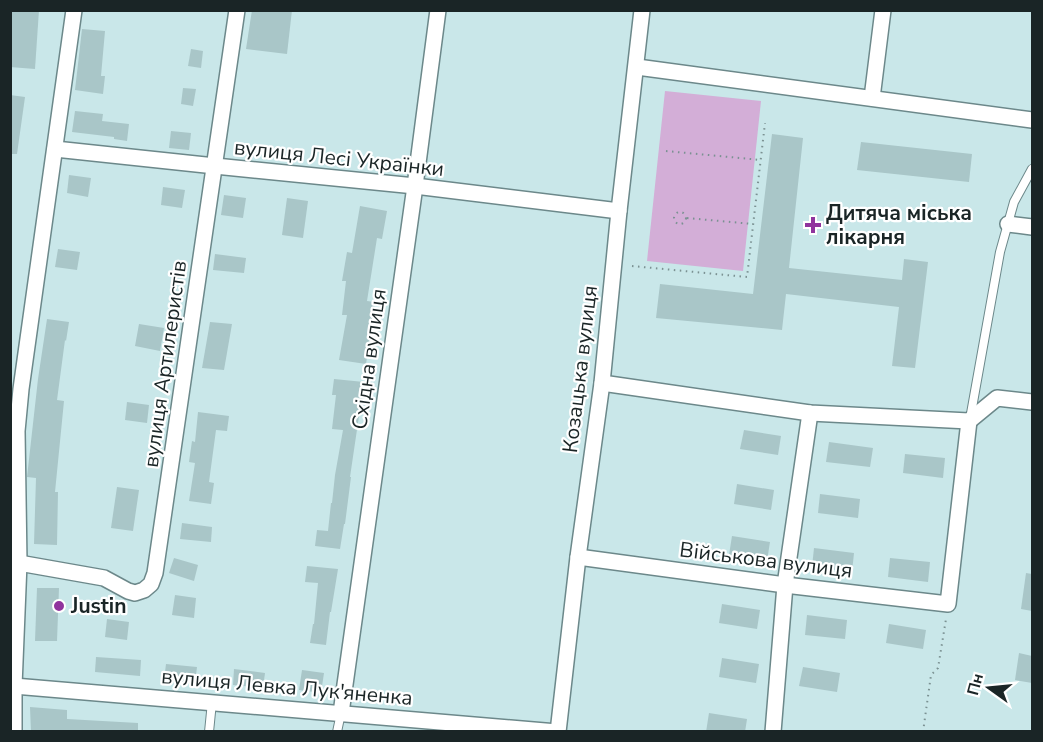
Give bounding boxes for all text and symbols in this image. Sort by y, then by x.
street label: вулиця Лесі Українки [233,133,445,183]
place label: Дитяча міська лікарня [826,199,972,251]
marker: Дитяча міська лікарня [804,216,822,234]
street label: вулиця Артилеристів [137,259,193,469]
street label: Козацька вулиця [556,284,604,454]
street label: Східна вулиця [345,287,393,431]
street label: Військова вулиця [678,536,854,584]
place label: Justin [70,592,126,620]
marker: Justin [52,599,66,613]
north arrow [959,658,1019,718]
street label: вулиця Левка Лук'яненка [160,662,414,712]
text: Пн [962,671,989,698]

